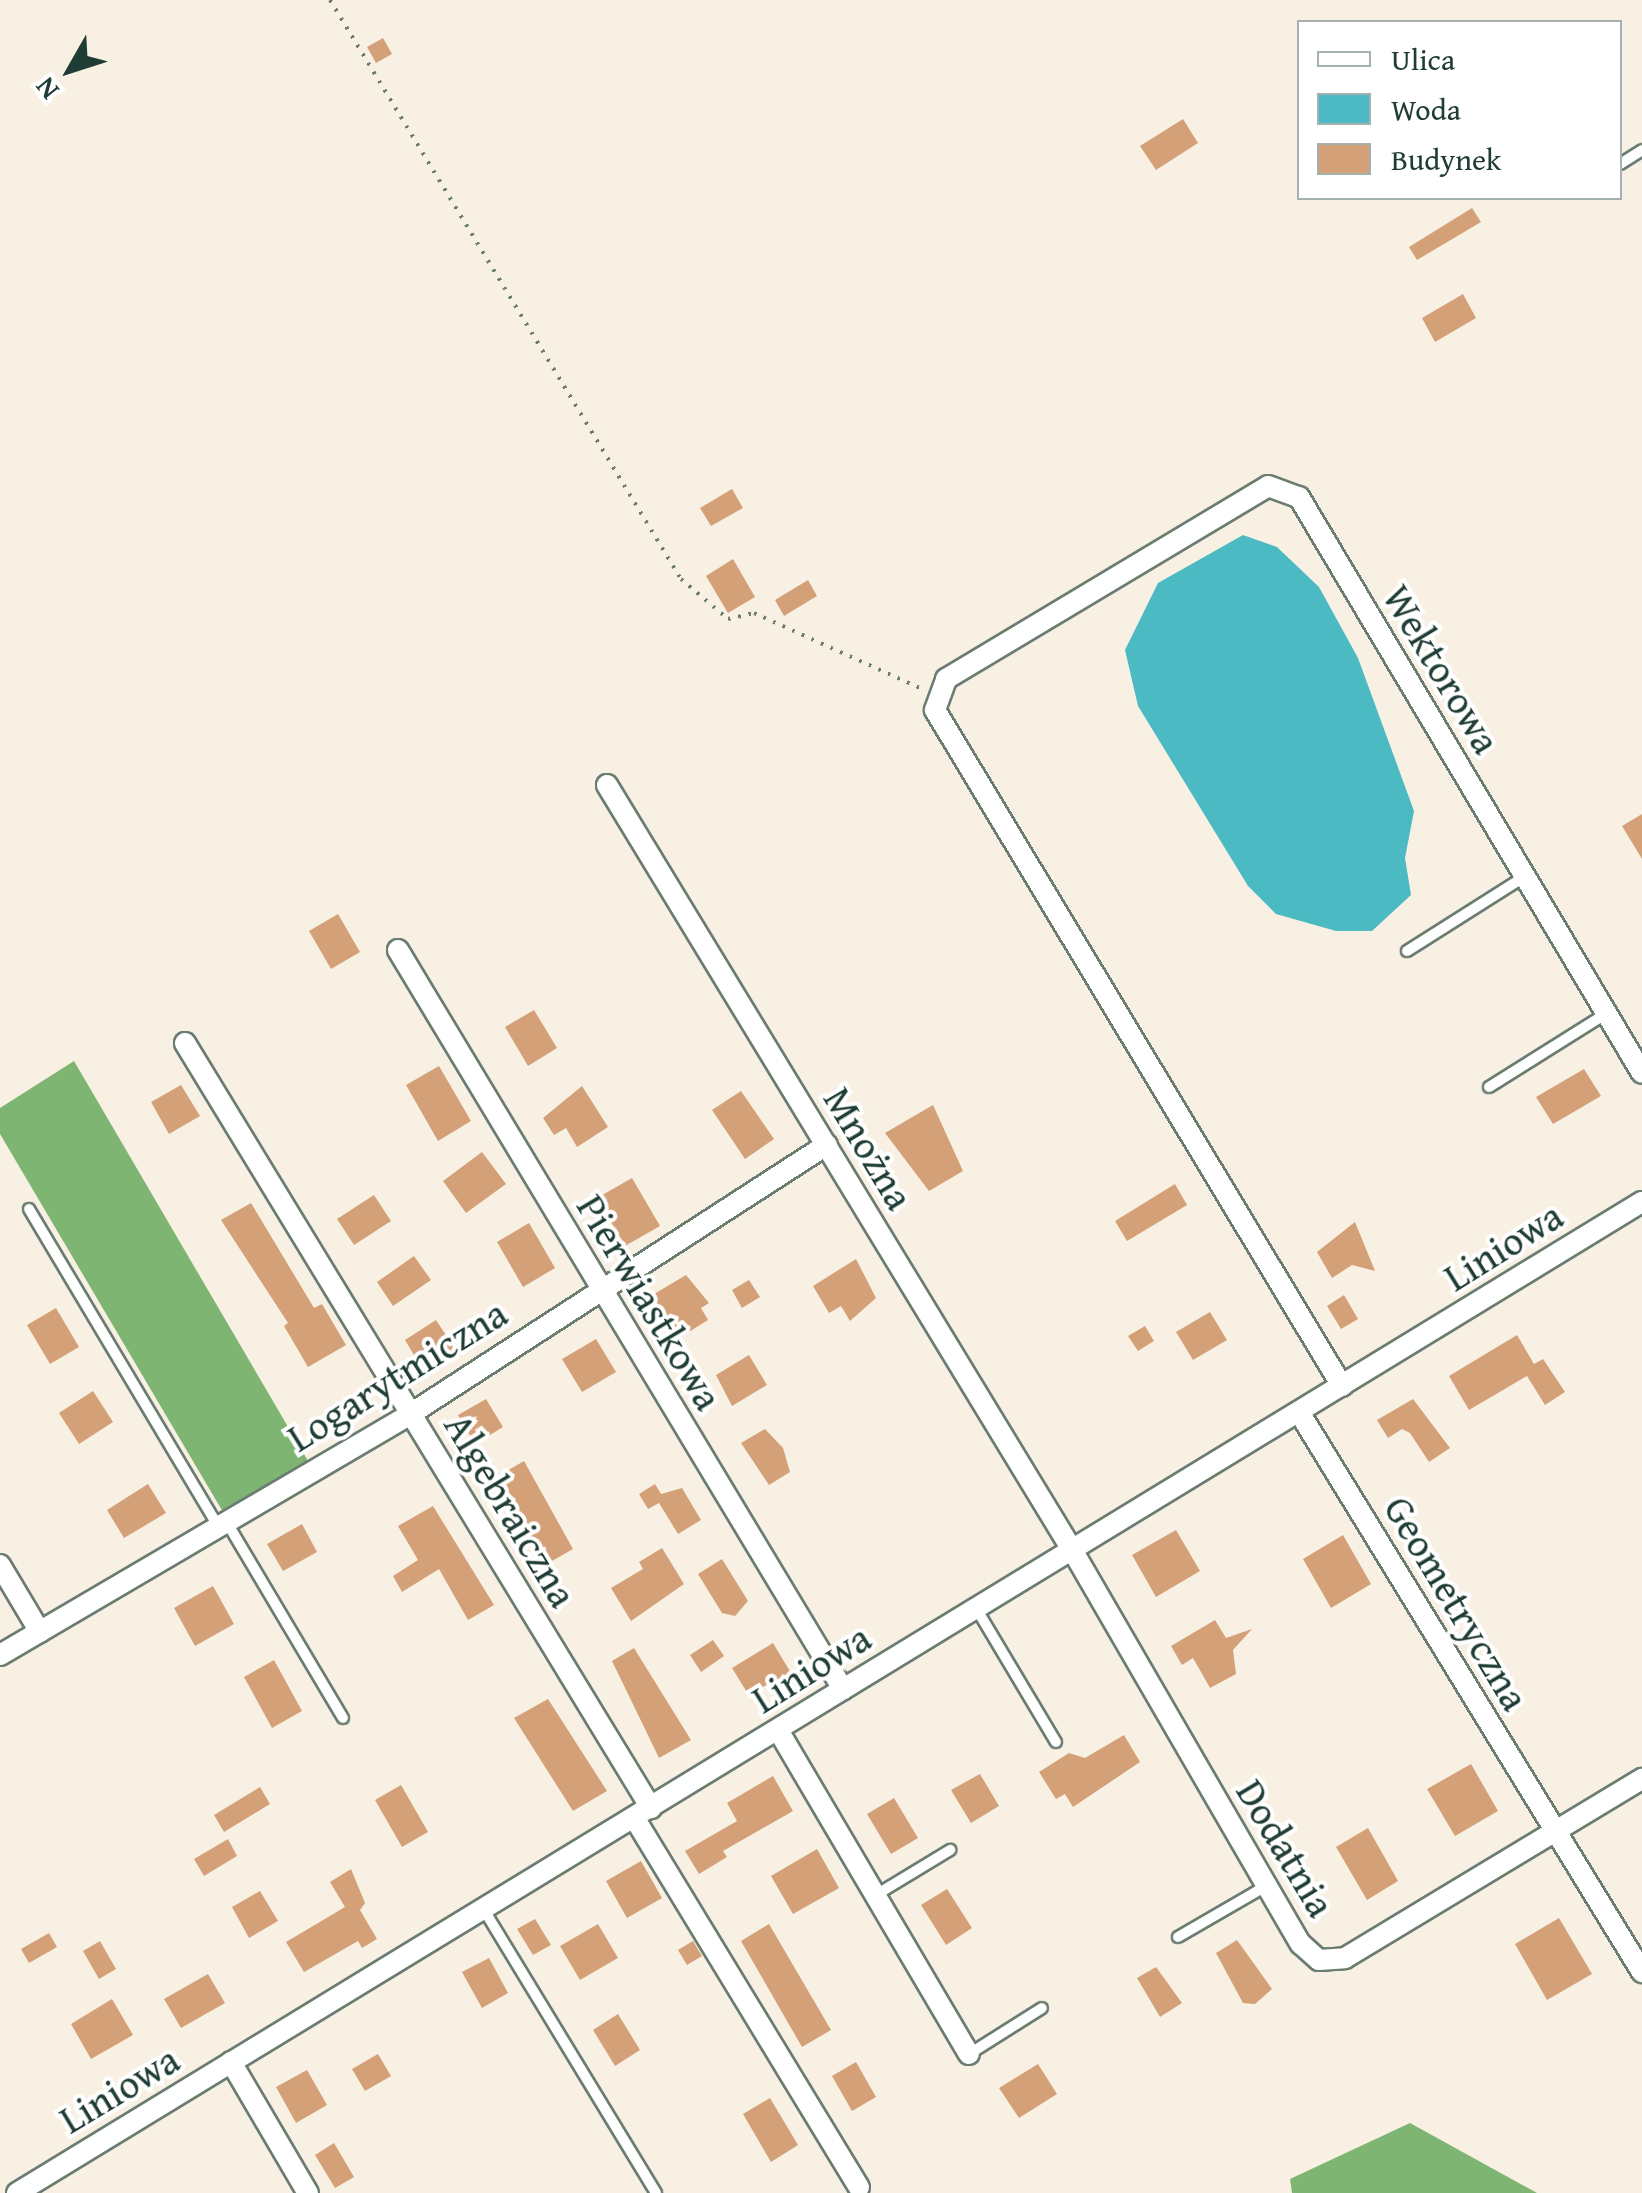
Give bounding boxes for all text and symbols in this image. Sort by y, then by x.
north arrow [20,20,120,120]
legend [1297,20,1622,200]
text: Ulica [1391,37,1455,81]
text: N [24,69,68,109]
text: Woda [1391,87,1461,131]
text: Budynek [1391,137,1501,181]
street label: Wektorowa [1373,576,1511,762]
street label: Mnożna [814,1078,924,1218]
street label: Pierwiastkowa [567,1186,733,1418]
street label: Liniowa [1435,1191,1571,1301]
street label: Logarytmiczna [278,1288,516,1462]
street label: Algebraiczna [434,1404,588,1616]
street label: Geometryczna [1374,1487,1540,1719]
street label: Liniowa [743,1613,879,1723]
street label: Dodatnia [1226,1771,1346,1925]
street label: Liniowa [51,2035,187,2143]

